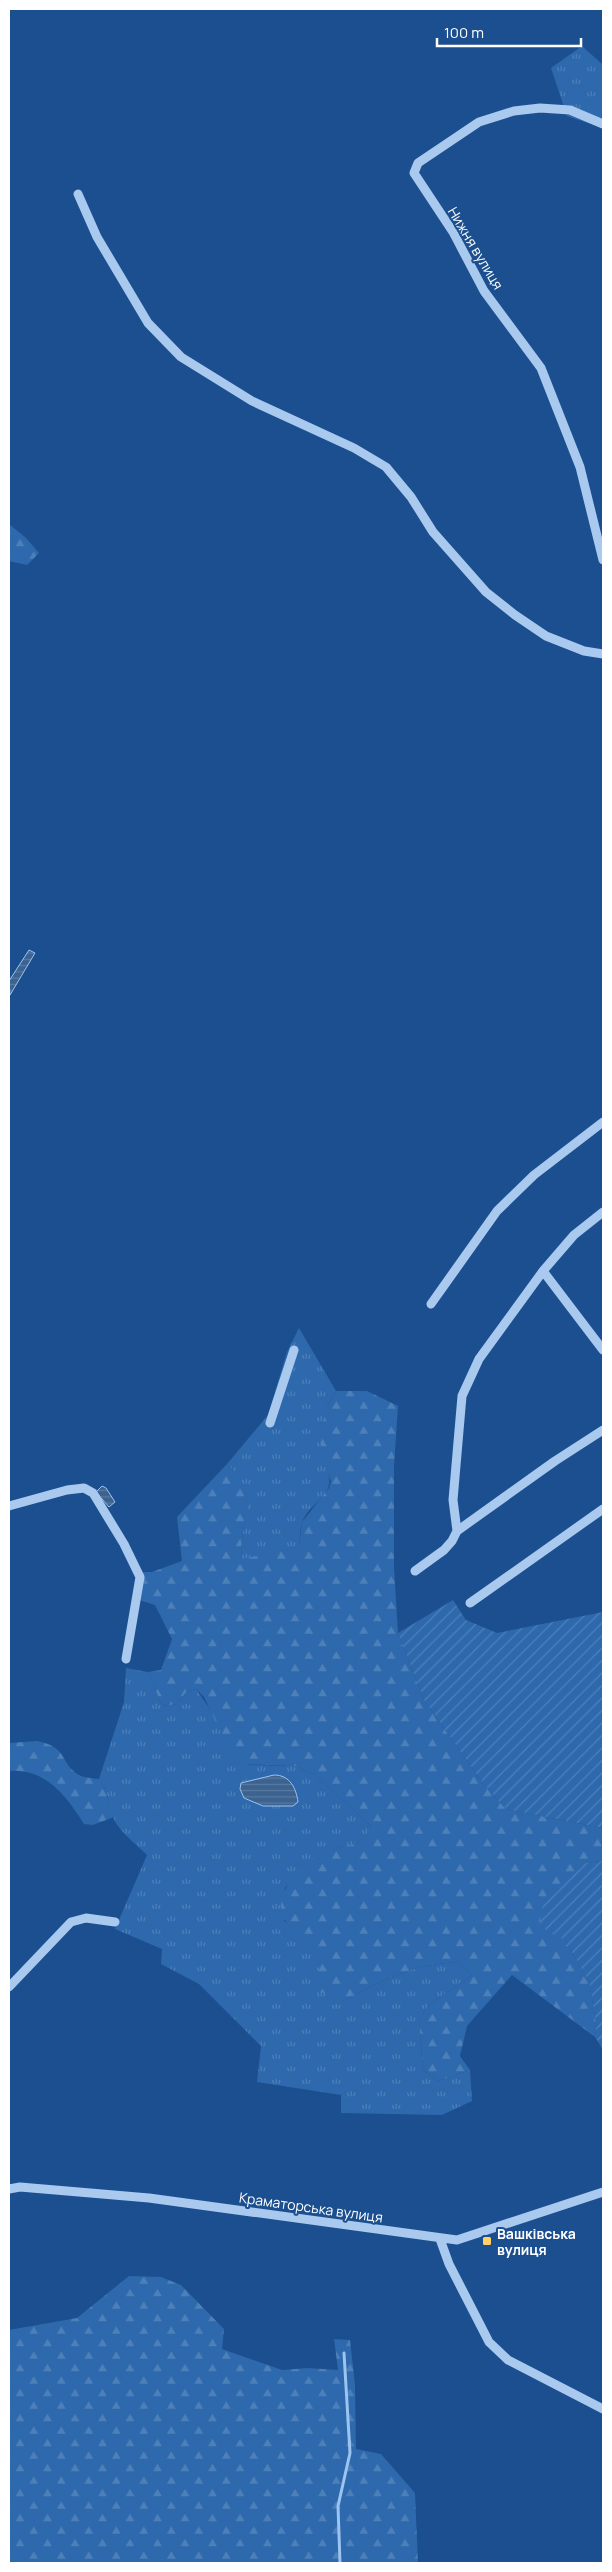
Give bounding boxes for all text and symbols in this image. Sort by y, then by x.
scale bar [437,15,581,47]
text: 100 m [444,22,484,43]
street label: Нижня вулиця [444,203,508,293]
street label: Краматорська вулиця [238,2187,384,2227]
place label: Вашківська вулиця [497,2224,576,2259]
marker: Вашківська вулиця [481,2235,493,2247]

